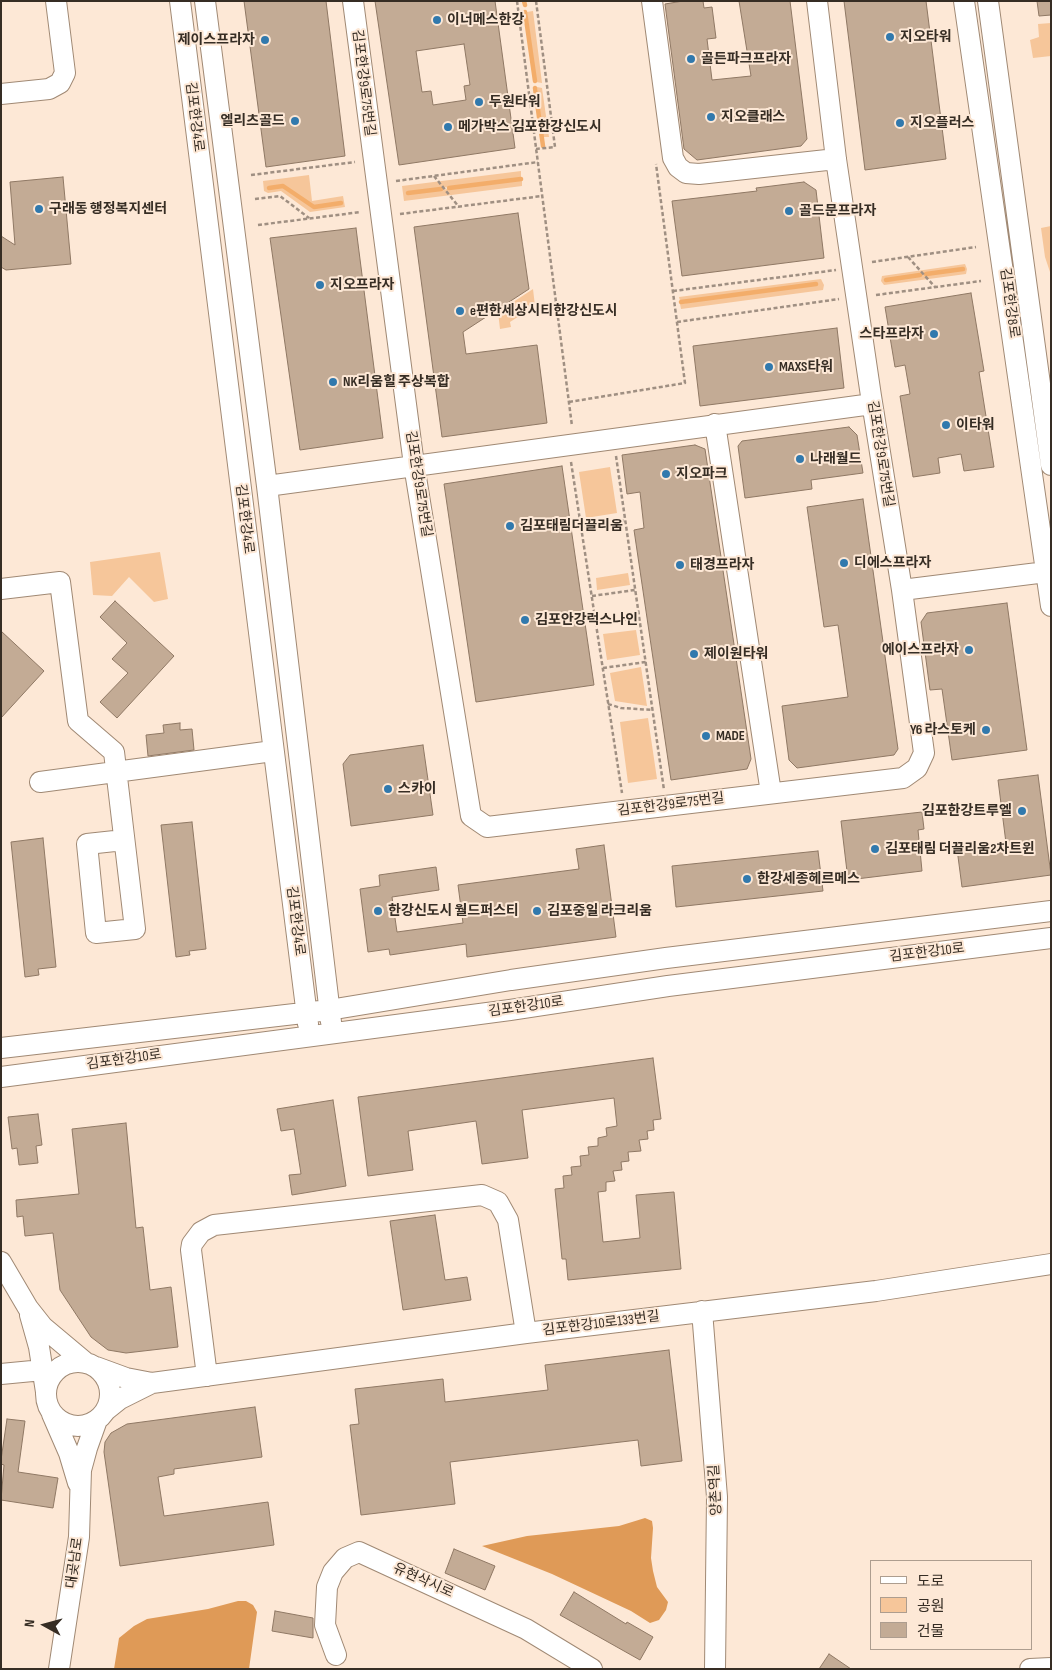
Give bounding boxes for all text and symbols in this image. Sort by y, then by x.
place label: 이너메스한강 [447,12,524,28]
marker: 이너메스한강 [431,14,443,26]
street label: 김포한강9로75번길 [348,29,378,137]
place label: 지오타워 [900,29,952,45]
marker: 지오타워 [884,31,896,43]
place label: 제이스프라자 [178,32,255,48]
marker: 제이스프라자 [259,34,271,46]
place label: 골든파크프라자 [701,51,791,67]
marker: 골든파크프라자 [685,53,697,65]
street label: 김포한강4로 [181,81,207,153]
place label: 두원타워 [489,94,541,110]
marker: 두원타워 [473,96,485,108]
place label: 지오클래스 [721,109,785,125]
marker: 지오클래스 [705,111,717,123]
place label: 엘리츠골드 [221,113,285,129]
marker: 엘리츠골드 [289,115,301,127]
place label: 지오플러스 [910,115,974,131]
marker: 지오플러스 [894,117,906,129]
place label: 메가박스 김포한강신도시 [458,119,602,135]
marker: 메가박스 김포한강신도시 [442,121,454,133]
place label: 구래동 행정복지센터 [49,201,167,217]
marker: 구래동 행정복지센터 [33,203,45,215]
place label: 골드문프라자 [799,203,876,219]
marker: 골드문프라자 [783,205,795,217]
street label: 김포한강8로 [996,267,1022,339]
place label: 지오프라자 [330,277,394,293]
marker: 지오프라자 [314,279,326,291]
place label: e편한세상시티한강신도시 [470,303,618,319]
marker: e편한세상시티한강신도시 [454,305,466,317]
place label: 스타프라자 [860,326,924,342]
marker: 스타프라자 [928,328,940,340]
place label: MAXS타워 [779,359,833,375]
marker: MAXS타워 [763,361,775,373]
place label: NK리움힐 주상복합 [343,374,450,390]
marker: NK리움힐 주상복합 [327,376,339,388]
street label: 김포한강9로75번길 [863,400,897,508]
place label: 이타워 [956,417,995,433]
marker: 이타워 [940,419,952,431]
street label: 김포한강9로75번길 [401,430,435,538]
place label: 나래월드 [810,451,862,467]
marker: 나래월드 [794,453,806,465]
place label: 지오파크 [676,466,728,482]
marker: 지오파크 [660,468,672,480]
street label: 김포한강4로 [231,483,257,555]
place label: 김포태림더끌리움 [520,518,623,534]
marker: 김포태림더끌리움 [504,520,516,532]
place label: 디에스프라자 [854,555,931,571]
place label: 태경프라자 [690,557,754,573]
marker: 디에스프라자 [838,557,850,569]
marker: 태경프라자 [674,559,686,571]
place label: 김포안강럭스나인 [535,612,638,628]
marker: 김포안강럭스나인 [519,614,531,626]
place label: 에이스프라자 [882,642,959,658]
marker: 에이스프라자 [963,644,975,656]
place label: 제이원타워 [704,646,768,662]
marker: 제이원타워 [688,648,700,660]
place label: Y6 라스토케 [910,722,976,738]
marker: Y6 라스토케 [980,724,992,736]
place label: MADE [716,728,745,744]
marker: MADE [700,730,712,742]
place label: 스카이 [398,781,437,797]
marker: 스카이 [382,783,394,795]
street label: 김포한강9로75번길 [617,790,725,820]
place label: 김포한강트루엘 [922,803,1012,819]
marker: 김포한강트루엘 [1016,805,1028,817]
place label: 김포태림 더끌리움2차트윈 [885,841,1035,857]
marker: 김포태림 더끌리움2차트윈 [869,843,881,855]
place label: 한강세종헤르메스 [757,871,860,887]
marker: 한강세종헤르메스 [741,873,753,885]
street label: 김포한강4로 [282,885,308,957]
place label: 한강신도시 월드퍼스티 [388,903,519,919]
place label: 김포중일 라크리움 [547,903,652,919]
marker: 한강신도시 월드퍼스티 [372,905,384,917]
marker: 김포중일 라크리움 [531,905,543,917]
street label: 김포한강10로 [888,940,966,966]
street label: 김포한강10로 [487,993,565,1021]
street label: 김포한강10로 [85,1046,163,1074]
street label: 김포한강10로133번길 [541,1308,661,1340]
street label: 양촌역길 [706,1464,726,1516]
street label: 대곶남로 [63,1536,87,1590]
street label: 유현삭시로 [390,1560,456,1602]
legend [870,1560,1032,1650]
text: 도로 [917,1572,945,1591]
text: 공원 [917,1597,945,1616]
north arrow [20,1600,70,1650]
text: N [21,1618,39,1628]
text: 건물 [917,1622,945,1641]

